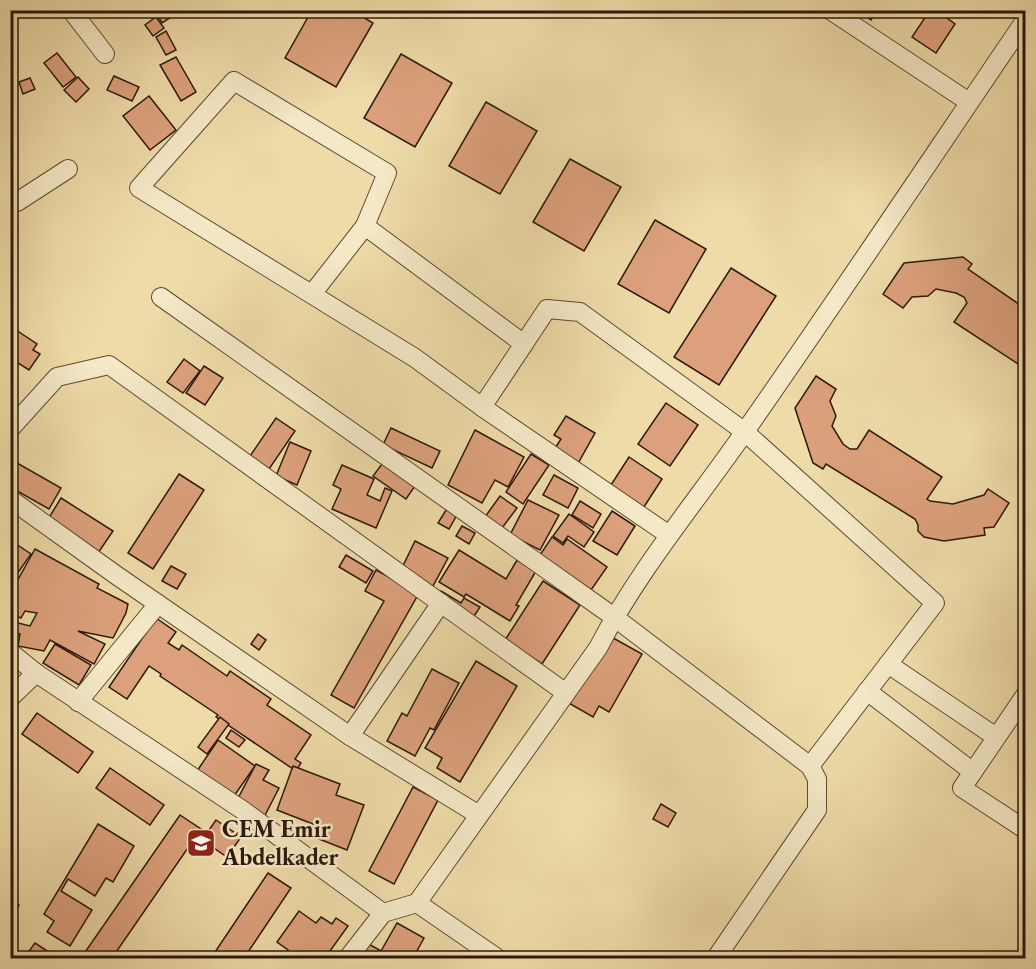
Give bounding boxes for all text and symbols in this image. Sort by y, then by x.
place label: CEM Emir Abdelkader [221,813,339,872]
school or university icon: CEM Emir Abdelkader [185,827,217,859]

